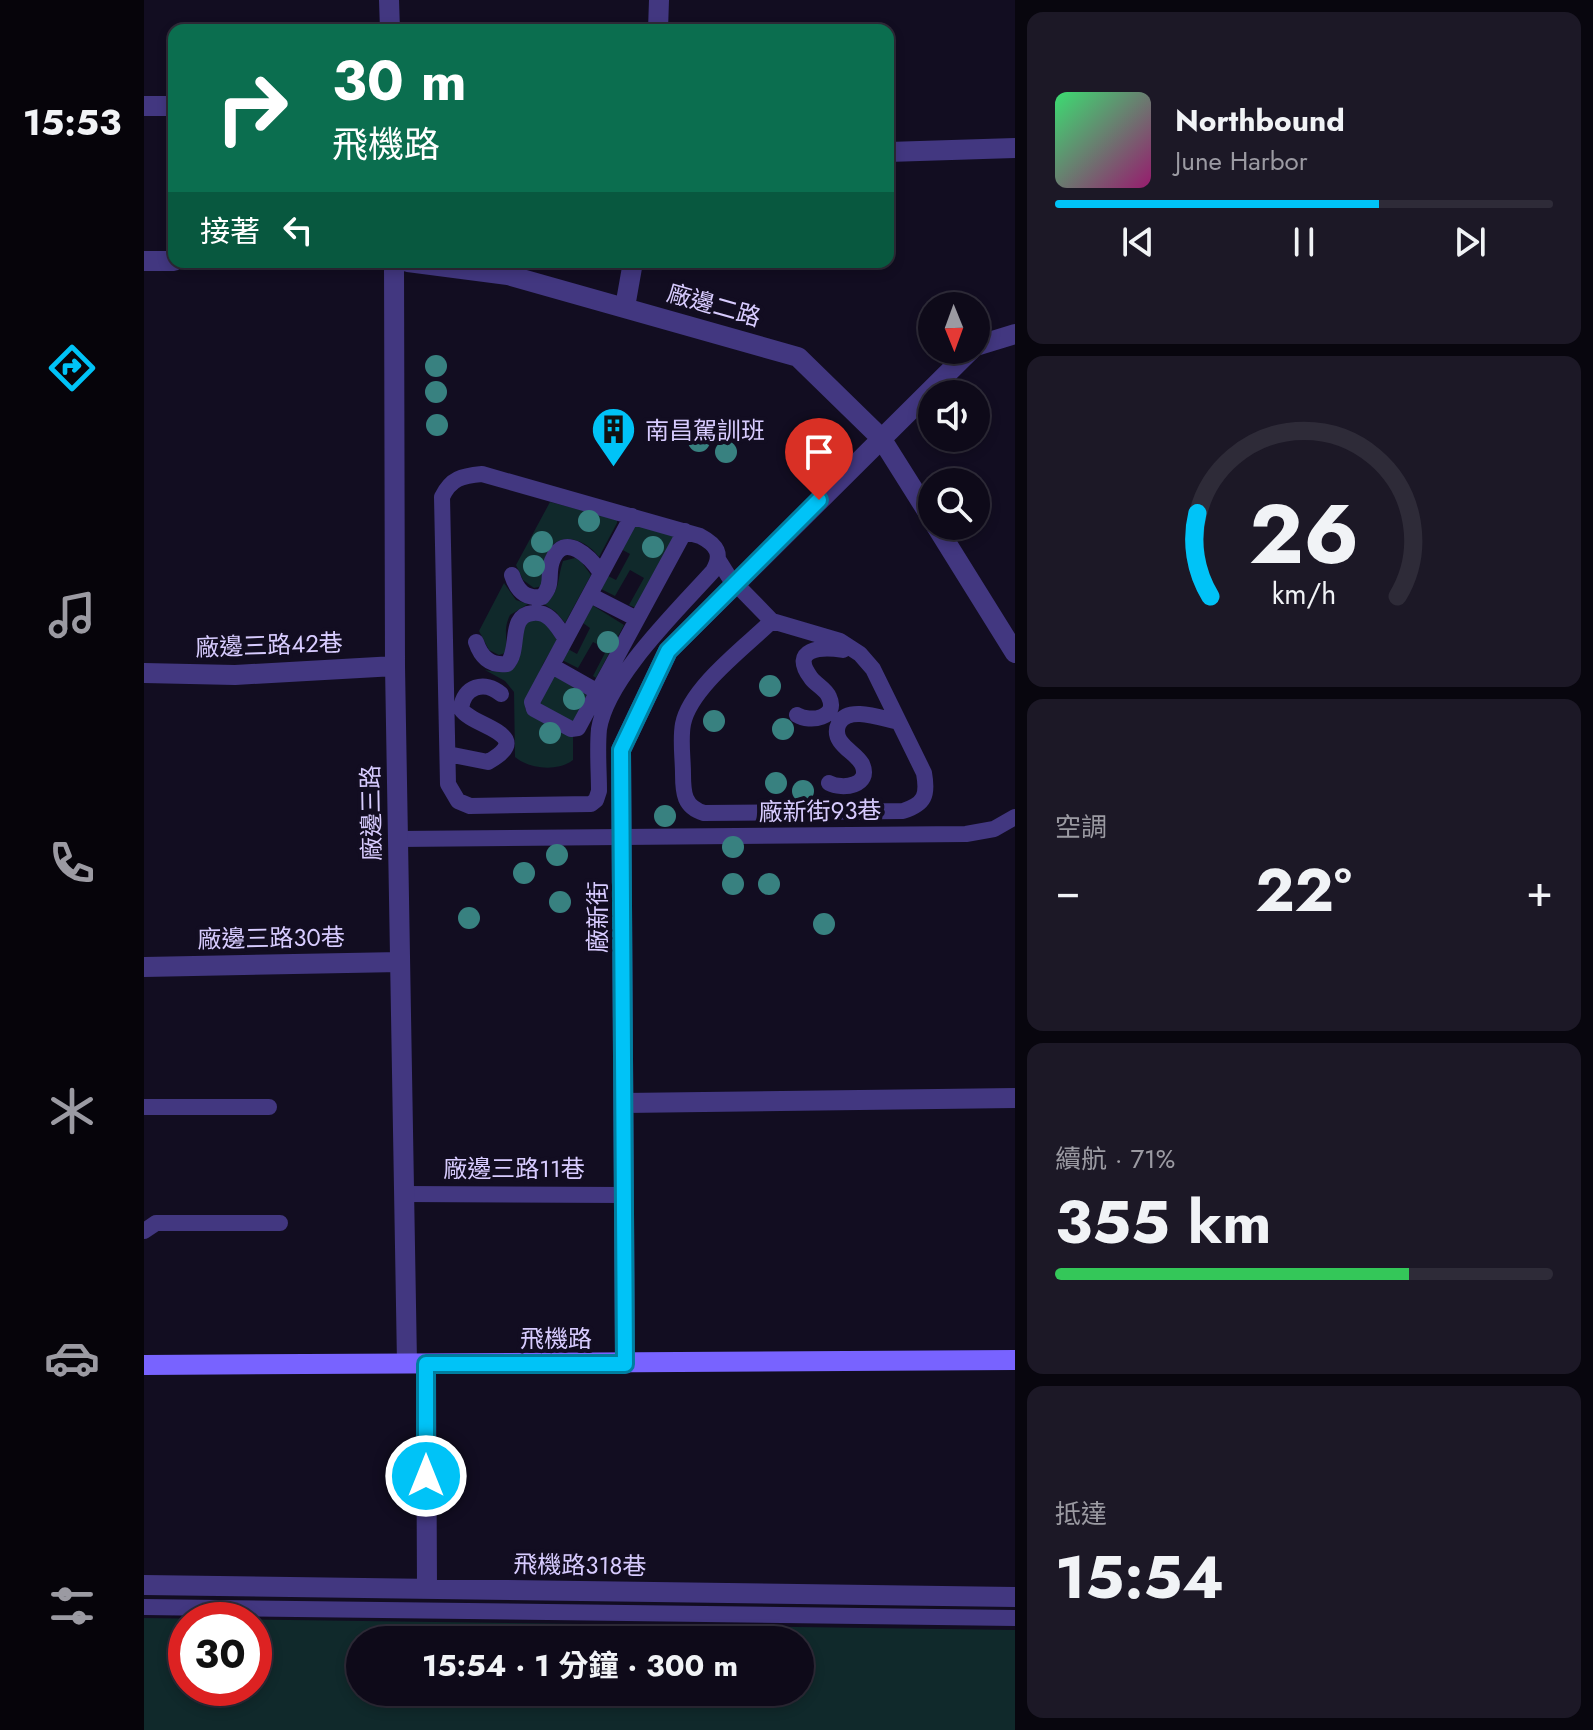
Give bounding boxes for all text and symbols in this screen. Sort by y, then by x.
text: 30 m [332,40,467,121]
icon: right [200,56,304,160]
text: 15:53 [23,96,121,148]
text: Northbound [1175,99,1345,142]
text: 飛機路 [332,118,440,170]
text: June Harbor [1175,142,1308,180]
icon: left [276,208,320,252]
text: 接著 [200,210,260,253]
icon: previous [1116,220,1160,264]
icon: pause [1282,220,1326,264]
icon: next [1448,220,1492,264]
street label: 廠邊二路 [663,275,765,335]
north arrow [918,292,990,364]
map controls [918,292,990,540]
icon: directions [44,340,100,396]
button: sound [918,380,990,452]
building icon: 南昌駕訓班 [590,406,638,469]
place label: 南昌駕訓班 [645,413,765,448]
pin [785,418,853,500]
icon: arrive [797,430,841,474]
button: search [918,468,990,540]
text: 26 [1249,474,1359,594]
text: km/h [1272,574,1336,616]
icon: music [44,587,100,643]
street label: 廠邊三路42巷 [195,625,343,665]
street label: 廠邊三路 [353,765,389,861]
street label: 廠新街93巷 [758,792,882,830]
text: 空調 [1055,808,1107,846]
icon: phone [44,835,100,891]
text: 22° [1255,847,1352,934]
text: − [1055,859,1081,923]
text: + [1526,859,1553,923]
street label: 廠新街 [580,881,615,953]
street label: 廠邊三路30巷 [197,919,345,957]
icon: climate [44,1083,100,1139]
text: 續航 · 71% [1055,1140,1175,1178]
street label: 廠邊三路11巷 [443,1151,585,1186]
text: 355 km [1055,1179,1271,1266]
street label: 飛機路 [520,1321,592,1356]
icon: car [44,1330,100,1386]
position arrow [384,1434,468,1518]
text: 抵達 [1055,1495,1107,1533]
text: 15:54 [1055,1534,1224,1621]
street label: 飛機路318巷 [513,1546,647,1584]
icon: filters [44,1578,100,1634]
speed limit sign: 30 [168,1602,272,1706]
text: 15:54 · 1 分鐘 · 300 m [422,1644,738,1687]

